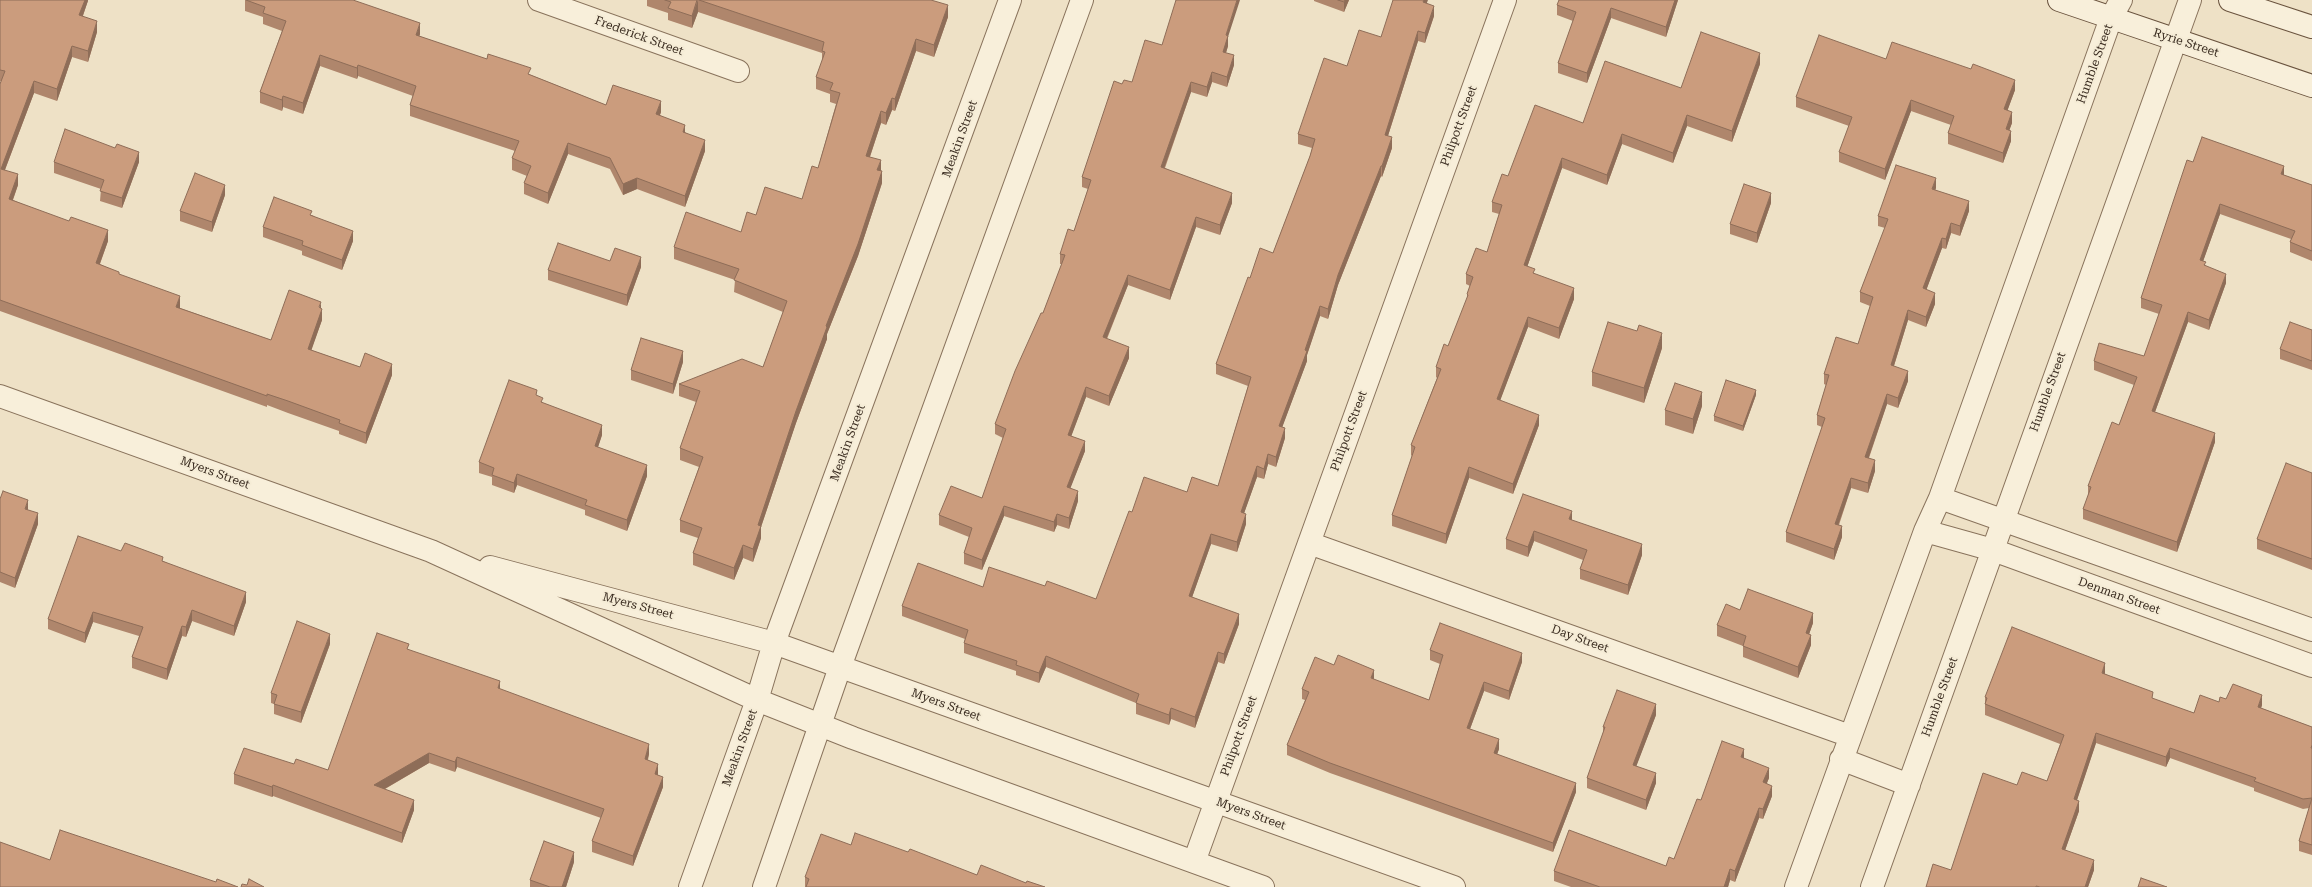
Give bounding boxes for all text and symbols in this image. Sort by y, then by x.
street label: Frederick Street [593,13,685,59]
street label: Humble Street [2074,22,2116,106]
street label: Ryrie Street [2151,26,2221,60]
street label: Philpott Street [1438,84,1480,168]
street label: Meakin Street [939,98,981,180]
street label: Humble Street [2027,350,2069,434]
street label: Philpott Street [1328,389,1370,473]
street label: Meakin Street [827,402,869,484]
street label: Myers Street [178,454,252,492]
street label: Denman Street [2076,574,2162,618]
street label: Myers Street [601,590,675,622]
street label: Day Street [1549,622,1611,656]
street label: Humble Street [1919,655,1961,739]
street label: Myers Street [909,686,983,724]
street label: Philpott Street [1218,694,1260,778]
street label: Meakin Street [719,707,761,789]
street label: Myers Street [1214,795,1288,833]

